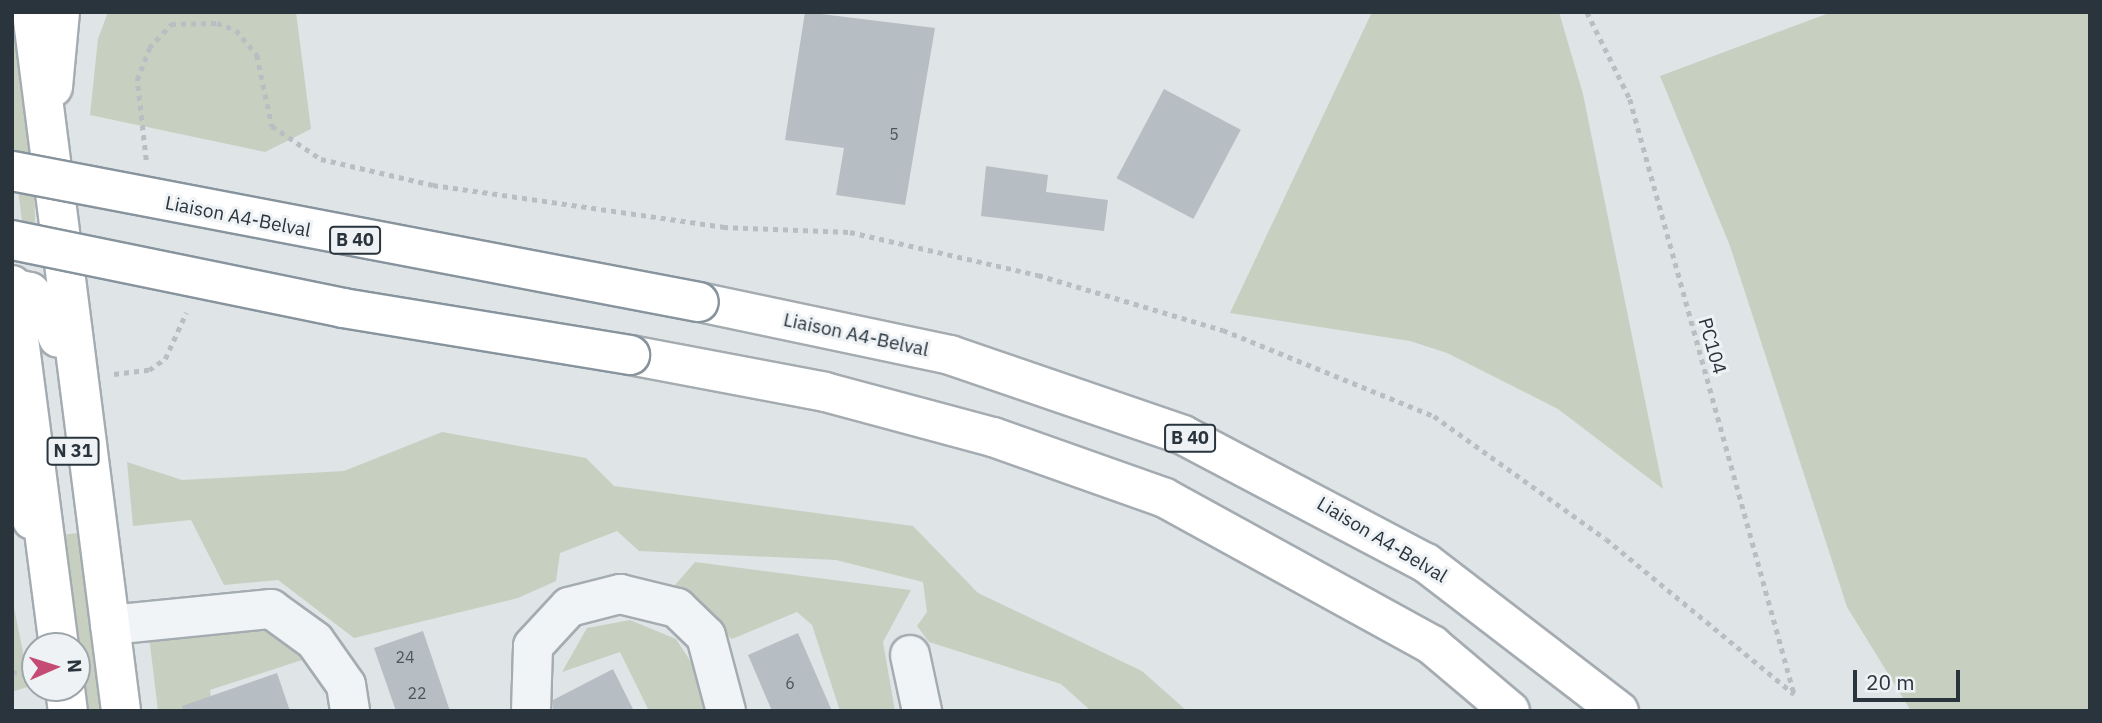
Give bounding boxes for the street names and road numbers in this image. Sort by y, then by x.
street label: Liaison A4-Belval [163,192,313,242]
road number: B 40 [329,226,381,254]
street label: Liaison A4-Belval [781,308,931,362]
street label: PC104 [1693,315,1731,377]
road number: B 40 [1164,424,1216,452]
road number: N 31 [45,436,101,466]
street label: Liaison A4-Belval [1313,492,1451,588]

